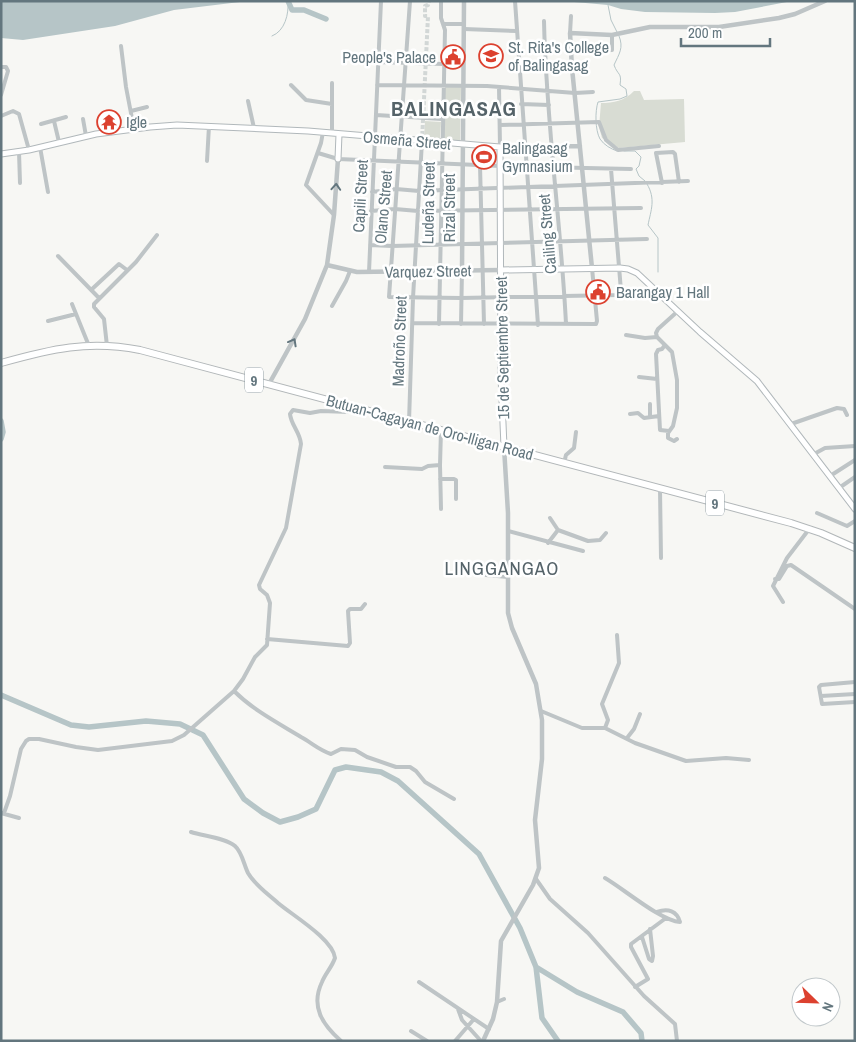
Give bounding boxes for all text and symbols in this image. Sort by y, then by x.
scale bar [681,15,770,47]
text: 200 m [688,22,722,43]
place label: St. Rita's College of Balingasag [508,36,609,76]
school or university icon: St. Rita's College of Balingasag [478,43,504,69]
public building icon: People's Palace [440,44,466,70]
place label: People's Palace [342,46,436,68]
district label: BALINGASAG [391,94,517,123]
temple icon: Igle [96,109,122,135]
place label: Igle [126,111,147,133]
street label: Osmeña Street [362,125,452,155]
place label: Balingasag Gymnasium [502,137,573,177]
sports icon: Balingasag Gymnasium [471,144,497,170]
street label: Capili Street [347,159,373,233]
street label: Ludeña Street [416,161,440,244]
street label: Olano Street [369,169,397,245]
street label: Rizal Street [438,173,460,242]
one-way arrow [331,183,342,191]
street label: Cailing Street [533,193,561,275]
street label: Varquez Street [385,259,472,283]
street label: 15 de Septiembre Street [490,276,514,420]
public building icon: Barangay 1 Hall [585,279,611,305]
place label: Barangay 1 Hall [616,281,709,303]
street label: Madroño Street [386,295,412,387]
one-way arrow [287,338,297,347]
road number: 9 [245,368,263,392]
street label: Butuan-Cagayan de Oro-Iligan Road [324,389,536,465]
road number: 9 [706,490,724,516]
district label: LINGGANGAO [445,555,559,581]
north arrow [791,977,841,1027]
text: N [818,1000,838,1014]

